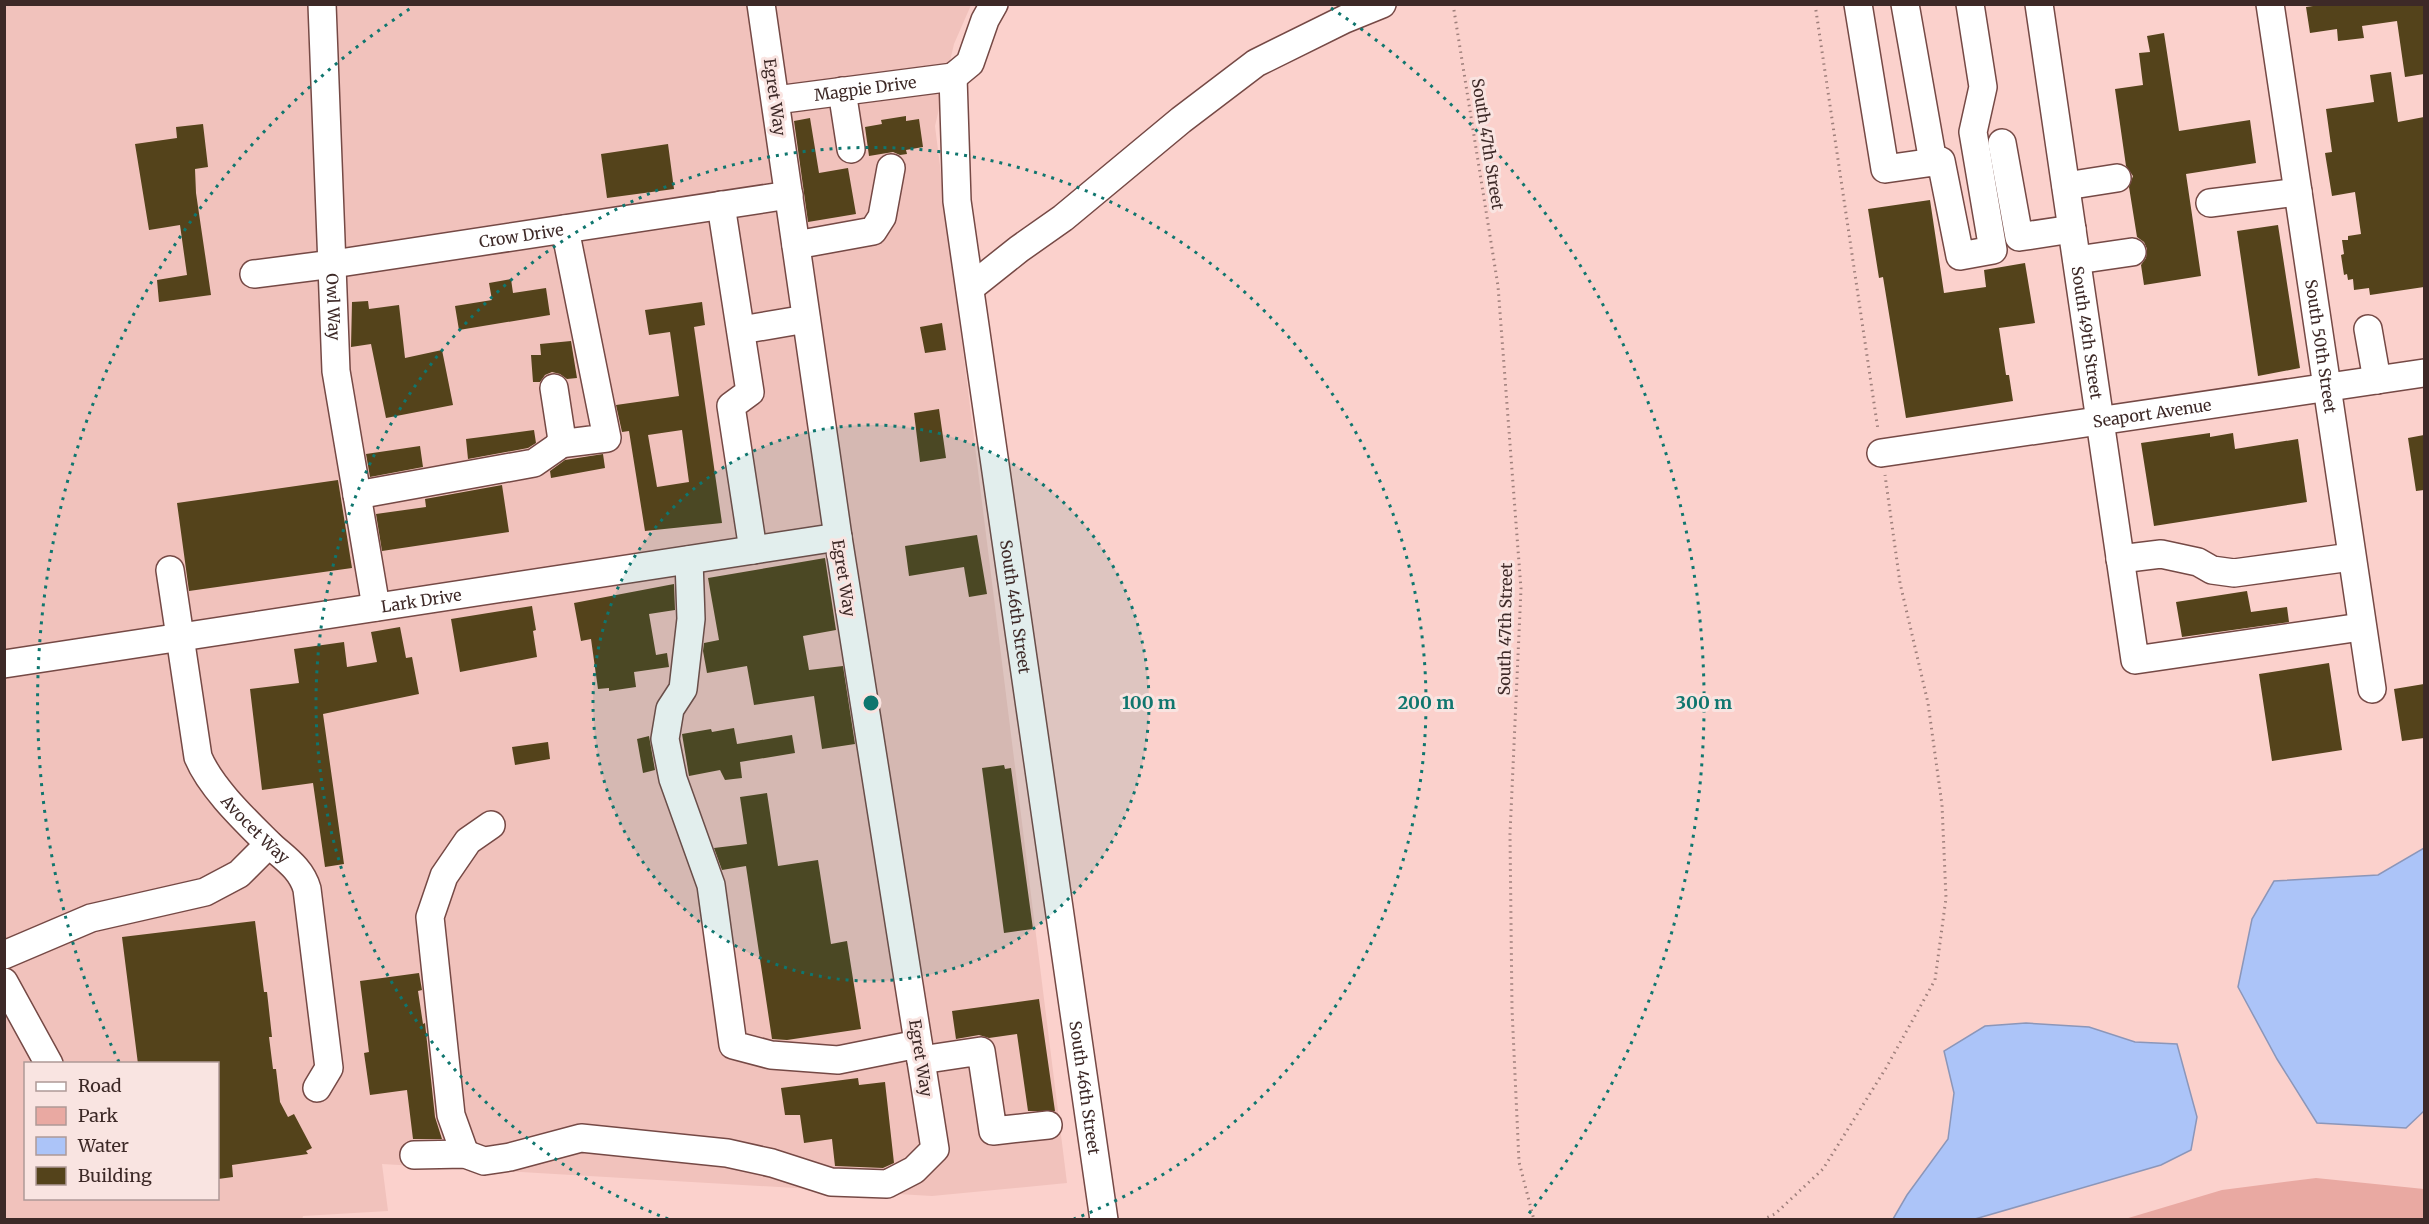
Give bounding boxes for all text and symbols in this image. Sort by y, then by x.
street label: Egret Way [760,57,790,138]
street label: Magpie Drive [813,72,918,105]
street label: South 47th Street [1468,77,1508,212]
street label: Crow Drive [478,219,565,252]
street label: South 49th Street [2067,265,2107,401]
street label: Owl Way [322,273,345,341]
street label: South 50th Street [2301,278,2341,415]
street label: Seaport Avenue [2092,394,2213,432]
street label: Egret Way [828,538,860,619]
street label: South 46th Street [996,538,1035,676]
street label: South 47th Street [1494,562,1516,696]
street label: Lark Drive [379,584,463,616]
text: 100 m [1122,691,1176,714]
text: 200 m [1398,691,1454,714]
text: 300 m [1676,691,1732,714]
centre of rings [861,693,881,713]
street label: Avocet Way [216,790,294,868]
street label: Egret Way [905,1018,937,1099]
street label: South 46th Street [1065,1019,1105,1157]
legend [24,1062,219,1200]
text: Road [78,1074,122,1097]
text: Park [78,1104,119,1127]
text: Water [77,1134,129,1157]
text: Building [78,1164,152,1187]

